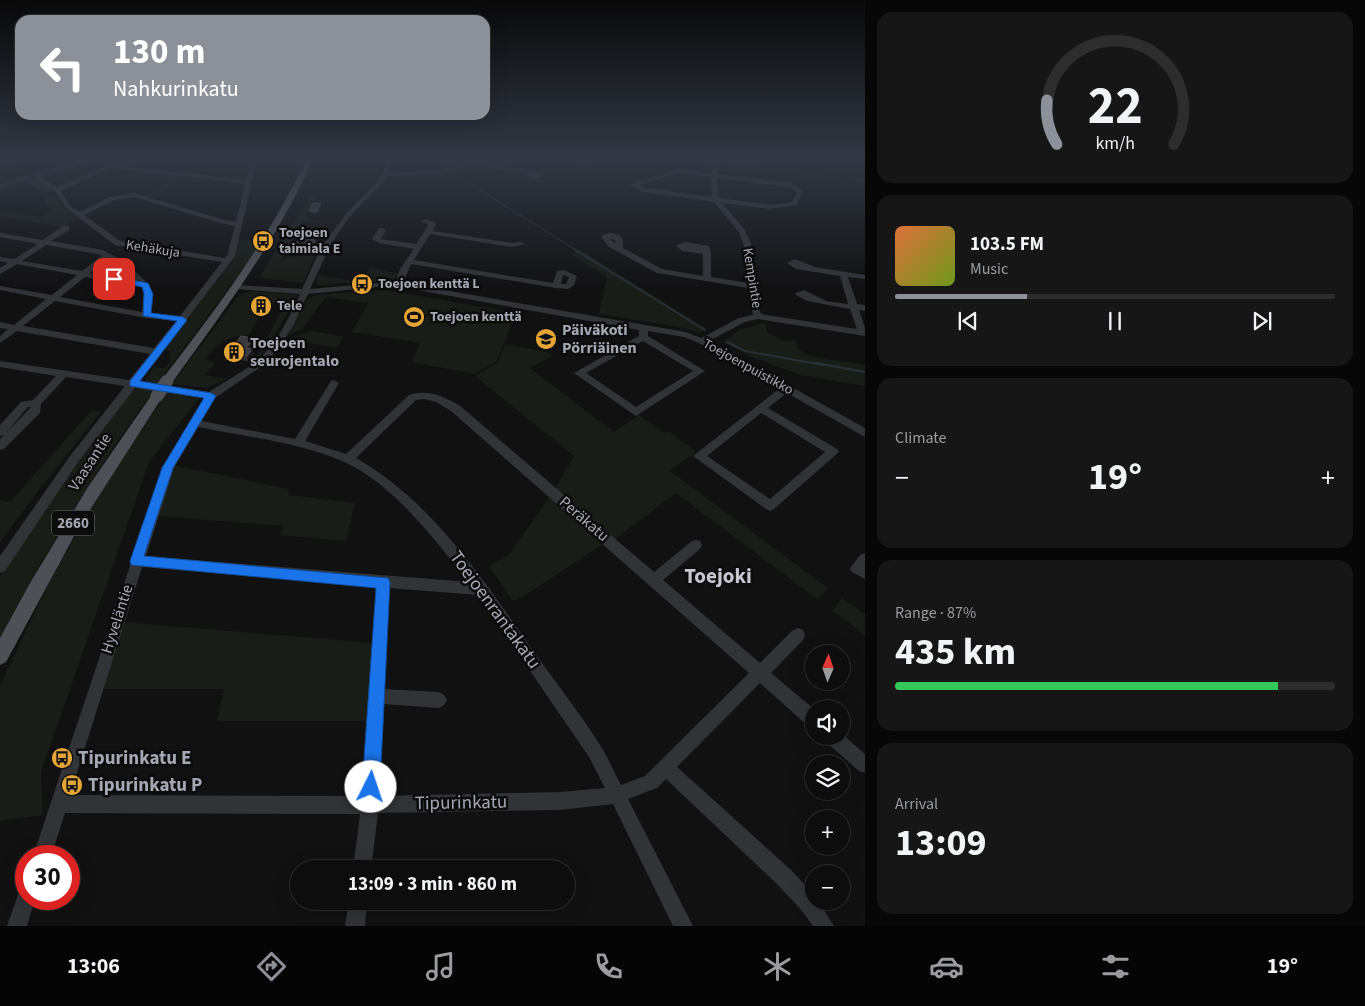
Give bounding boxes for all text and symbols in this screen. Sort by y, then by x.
text: 130 m [113,27,205,77]
icon: left [30,35,95,100]
text: 22 [1088,70,1142,144]
text: Nahkurinkatu [113,73,239,105]
text: km/h [1095,131,1135,156]
place label: Toejoen taimiala E [279,223,340,259]
bus stop icon: Toejoen taimiala E [251,229,275,253]
text: 103.5 FM [970,231,1044,258]
street label: Kehäkuja [125,235,181,263]
street label: Kempintie [737,247,767,310]
pin [93,258,135,300]
text: Music [970,258,1008,280]
icon: arrive [100,265,128,293]
bus stop icon: Toejoen kenttä L [350,272,374,296]
place label: Toejoen kenttä L [378,274,480,294]
building icon: Tele [249,294,273,318]
place label: Tele [277,296,302,316]
sports icon: Toejoen kenttä [402,305,426,329]
place label: Toejoen kenttä [430,307,522,327]
icon: previous [954,307,982,335]
icon: pause [1101,307,1129,335]
icon: next [1248,307,1276,335]
place label: Päiväkoti Pörriäinen [562,319,637,359]
school or university icon: Päiväkoti Pörriäinen [534,327,558,351]
place label: Toejoen seurojentalo [250,332,339,372]
street label: Toejoenpuistikko [699,334,797,400]
building icon: Toejoen seurojentalo [222,340,246,364]
text: Climate [895,427,946,449]
street label: Vaasantie [63,429,117,495]
text: 19° [1088,450,1142,504]
text: − [895,458,909,498]
text: + [1321,458,1335,498]
street label: Peräkatu [554,491,614,547]
road number: 2660 [52,510,94,536]
street label: Toejoenrantakatu [443,545,547,675]
district label: Toejoki [684,561,752,591]
street label: Hyveläntie [96,582,139,656]
text: Range · 87% [895,602,976,624]
text: 435 km [895,625,1016,679]
north arrow [805,645,850,690]
map controls [805,645,850,910]
button: sound [805,700,850,745]
place label: Tipurinkatu E [78,745,191,772]
bus stop icon: Tipurinkatu E [50,746,74,770]
button: layers [805,755,850,800]
position arrow [344,760,396,812]
place label: Tipurinkatu P [88,772,202,799]
bus stop icon: Tipurinkatu P [60,773,84,797]
street label: Tipurinkatu [414,789,508,817]
text: Arrival [895,793,938,815]
button: + [805,810,850,855]
text: 13:09 [895,816,987,870]
speed limit sign: 30 [15,845,80,910]
button: − [805,865,850,910]
text: 13:09 · 3 min · 860 m [348,871,517,898]
icon: directions [254,949,289,984]
icon: music [423,949,458,984]
icon: phone [591,949,626,984]
icon: climate [760,949,795,984]
icon: car [929,949,964,984]
icon: filters [1098,949,1133,984]
text: 13:06 [67,950,120,982]
text: 19° [1267,950,1298,982]

